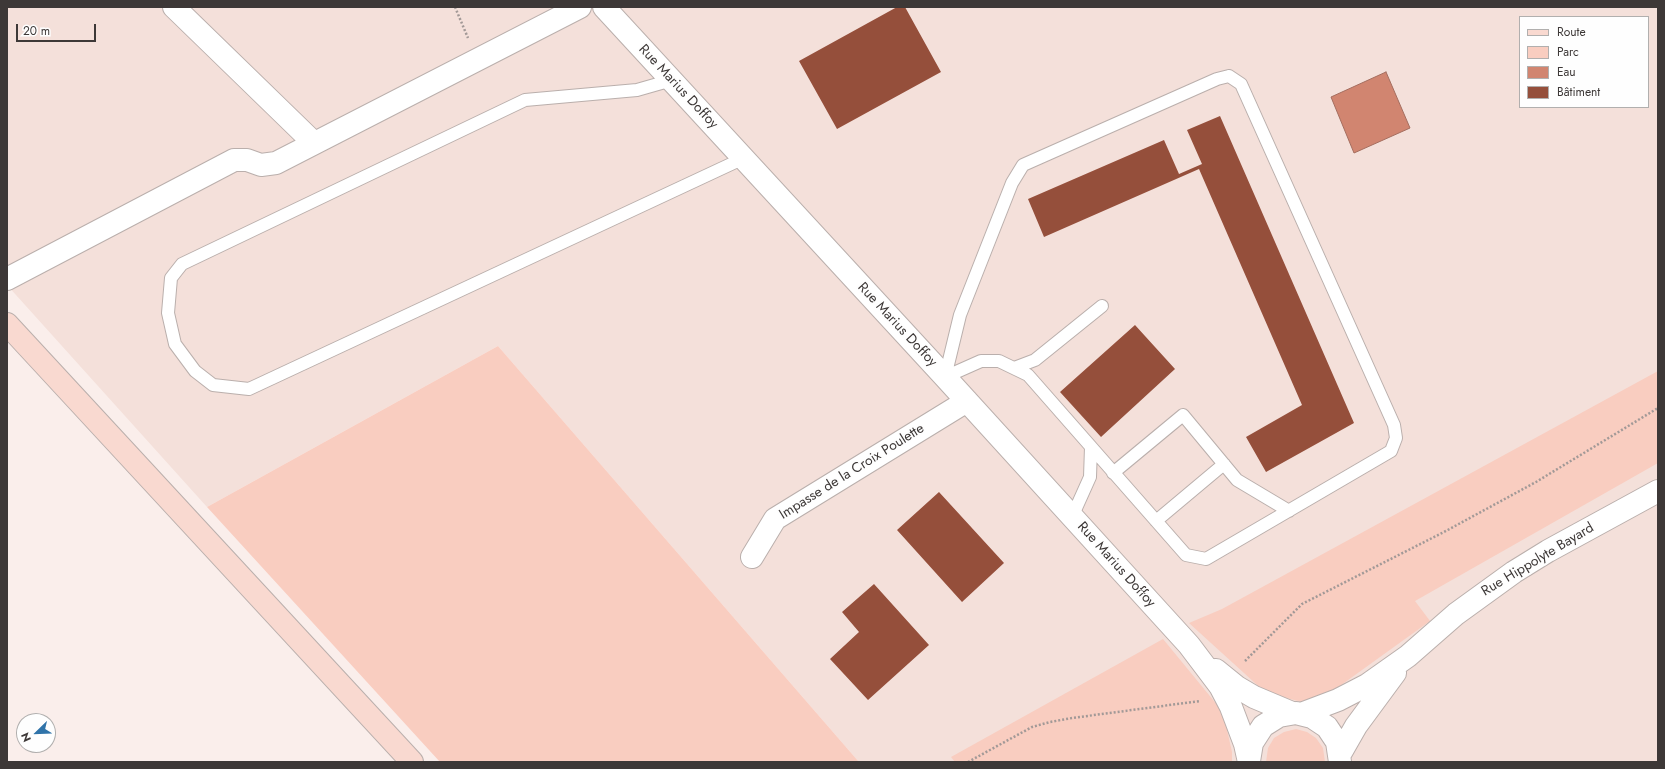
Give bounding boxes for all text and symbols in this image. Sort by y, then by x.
scale bar [18,16,98,42]
legend [1519,16,1649,108]
text: 20 m [23,22,50,40]
text: Route [1557,23,1586,41]
street label: Rue Marius Doffoy [635,41,721,133]
text: Parc [1557,43,1579,61]
text: Eau [1557,63,1576,81]
text: Bâtiment [1557,83,1600,101]
street label: Rue Marius Doffoy [854,279,940,371]
street label: Impasse de la Croix Poulette [777,421,927,523]
street label: Rue Marius Doffoy [1073,519,1159,611]
street label: Rue Hippolyte Bayard [1479,520,1597,600]
north arrow [16,713,56,753]
text: N [17,730,35,744]

